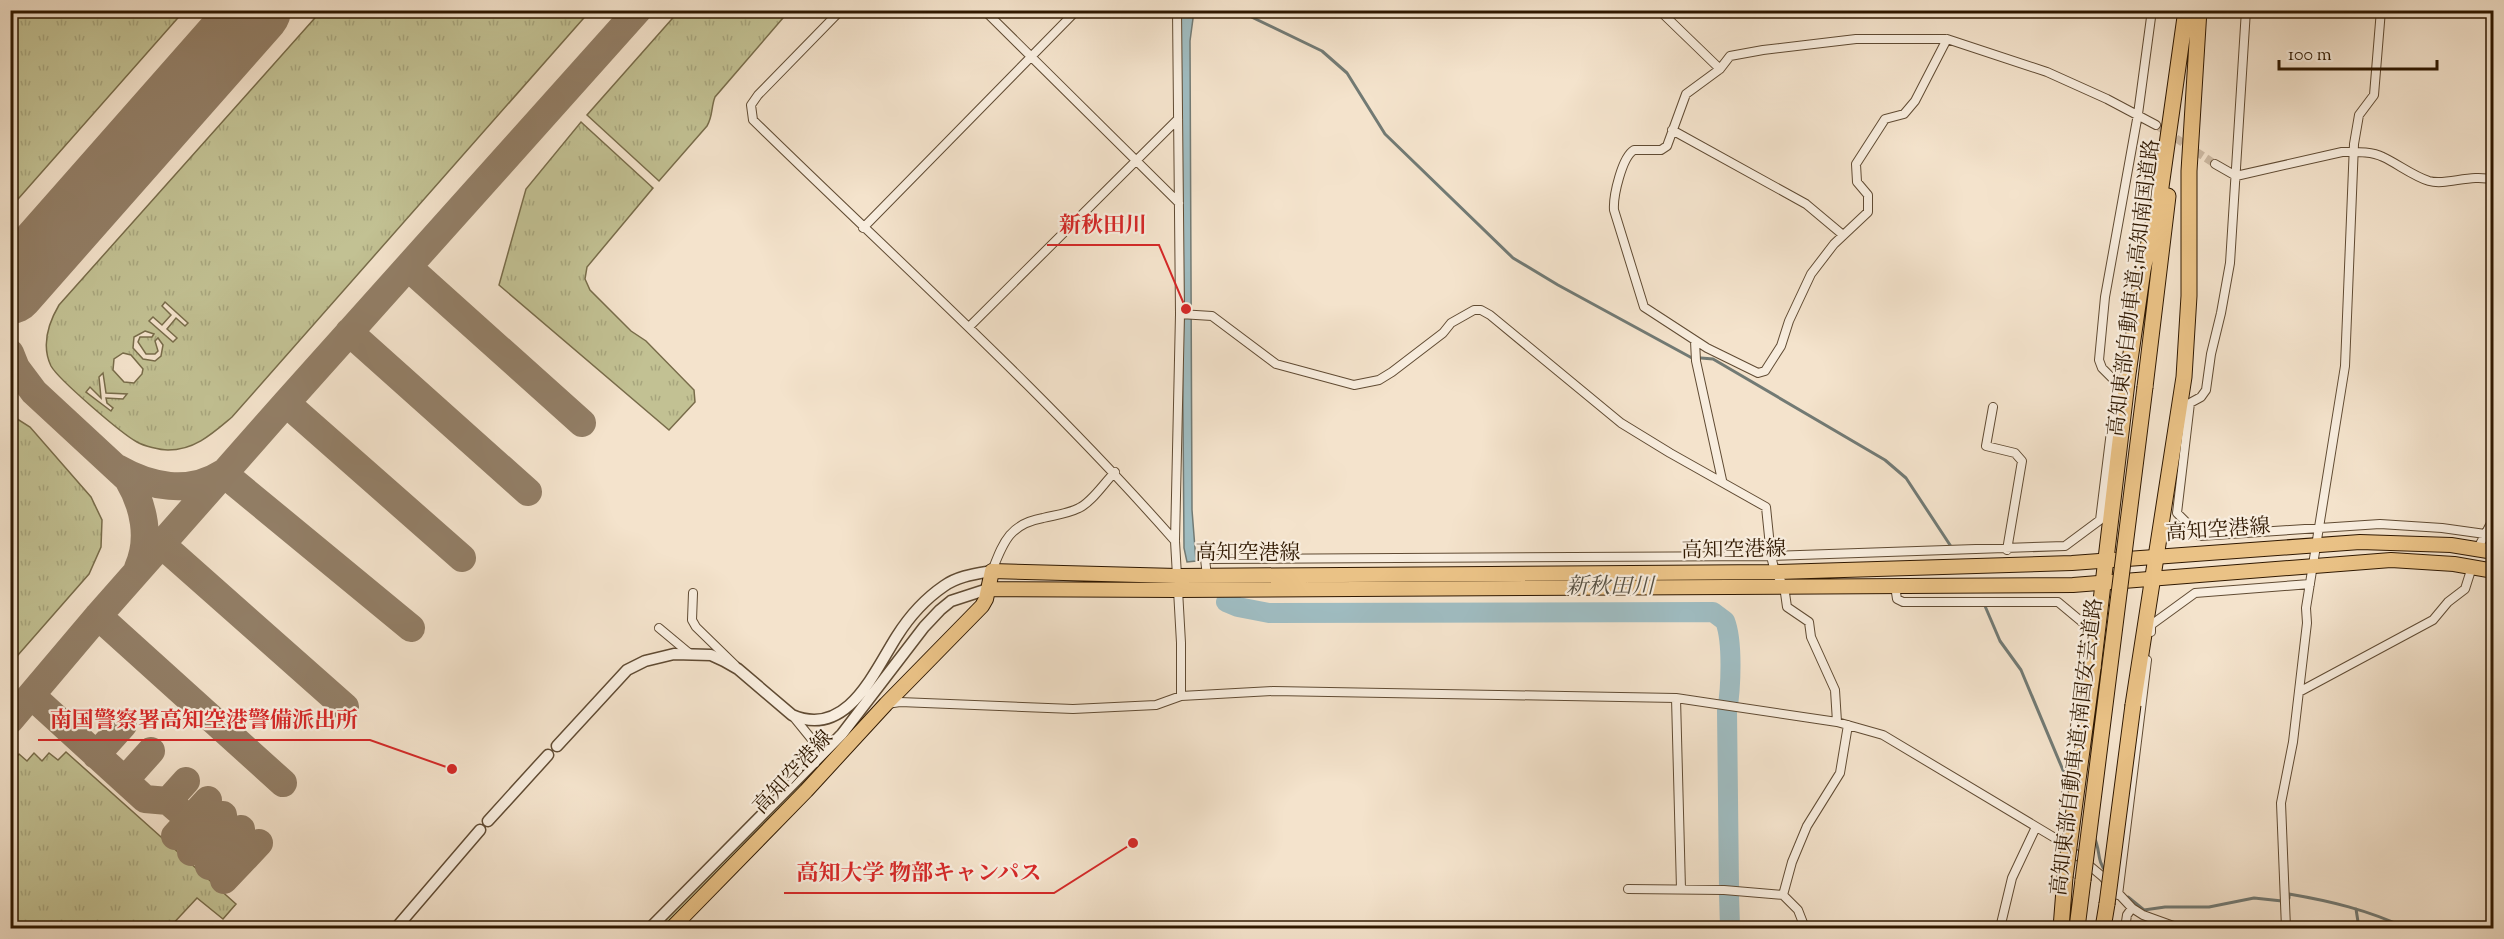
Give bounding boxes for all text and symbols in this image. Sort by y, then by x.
scale bar [2279,33,2436,71]
text: 100 m [2288,43,2332,69]
street label: 高知東部自動車道;高知南国道路 [2102,138,2168,438]
callout: 新秋田川 [1047,205,1159,245]
text: 新秋田川 [1059,211,1147,243]
street label: 高知空港線 [2165,512,2271,550]
street label: 高知空港線 [1681,535,1787,567]
street label: 高知空港線 [1196,539,1301,569]
water label: 新秋田川 [1566,572,1656,604]
street label: 高知東部自動車道;南国安芸道路 [2045,597,2111,897]
callout: 南国警察署高知空港警備派出所 [38,700,370,740]
text: 南国警察署高知空港警備派出所 [50,706,358,738]
street label: 高知空港線 [747,724,841,822]
callout: 高知大学 物部キャンパス [784,853,1054,893]
text: 高知大学 物部キャンパス [796,859,1042,891]

